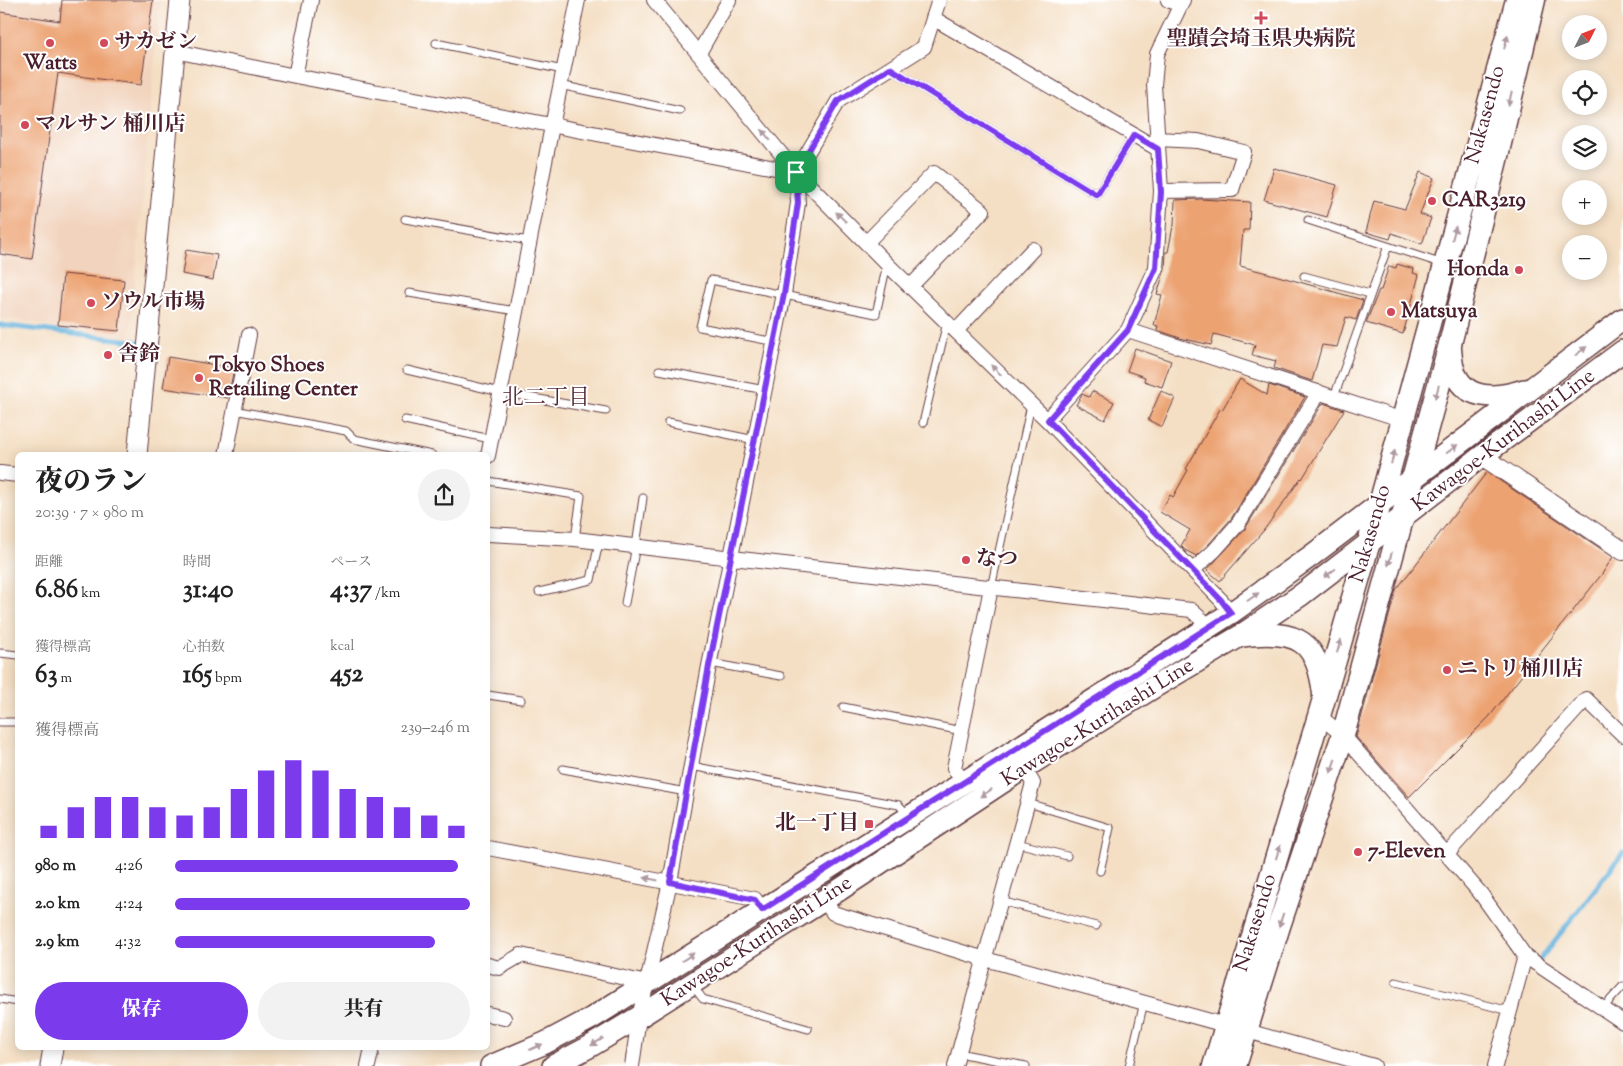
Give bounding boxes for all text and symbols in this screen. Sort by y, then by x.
marker: 聖蹟会埼玉県央病院 [1254,11,1268,25]
north arrow [1562,15,1608,60]
map controls [1562,15,1607,280]
place label: 聖蹟会埼玉県央病院 [1167,25,1356,55]
place label: サカゼン [114,28,198,58]
one-way arrow [1502,35,1510,50]
marker: Watts [44,37,56,49]
marker: サカゼン [98,37,110,49]
place label: Watts [23,49,77,79]
street label: Nakasendo [1458,62,1514,168]
button: locate [1562,70,1607,115]
one-way arrow [1506,91,1514,106]
place label: マルサン 桶川店 [35,110,185,140]
marker: マルサン 桶川店 [19,119,31,131]
button: layers [1562,125,1607,170]
one-way arrow [760,128,771,141]
pin [775,151,817,193]
icon: arrive [782,158,810,186]
button: + [1562,180,1607,225]
place label: CAR3219 [1442,186,1526,216]
marker: CAR3219 [1426,195,1438,207]
one-way arrow [835,211,847,223]
one-way arrow [1450,225,1458,240]
button: − [1562,235,1607,280]
place label: Honda [1447,255,1509,285]
marker: Honda [1513,264,1525,276]
place label: ソウル市場 [101,288,205,318]
marker: ソウル市場 [85,297,97,309]
place label: Matsuya [1401,297,1478,327]
marker: Matsuya [1385,306,1397,318]
place label: 舎鈴 [118,340,160,370]
one-way arrow [1574,346,1588,356]
marker: 舎鈴 [102,349,114,361]
place label: Tokyo Shoes Retailing Center [209,351,358,405]
street label: Kawagoe-Kurihashi Line [1406,362,1602,520]
one-way arrow [990,365,1002,377]
marker: Tokyo Shoes Retailing Center [193,372,205,384]
district label: 北二丁目 [502,383,590,415]
one-way arrow [1433,384,1441,399]
one-way arrow [1445,444,1458,455]
one-way arrow [1389,449,1397,464]
text: 夜のラン [35,463,147,503]
button: share [418,469,470,521]
street label: Nakasendo [1343,481,1399,587]
text: 20:39 · 7 × 980 m [35,502,144,525]
place label: なつ [976,545,1018,575]
one-way arrow [1386,552,1394,567]
text: 距離 [35,553,63,573]
text: 時間 [183,553,211,573]
text: ペース [330,553,372,573]
marker: なつ [960,554,972,566]
one-way arrow [1323,568,1336,579]
text: 6.86 [35,573,78,609]
text: 31:40 [183,573,233,609]
text: 4:37 [330,573,372,609]
text: km [78,584,100,604]
text: /km [372,584,400,604]
one-way arrow [1246,592,1260,602]
text: kcal [330,637,354,657]
text: 獲得標高 [35,638,91,658]
text: 心拍数 [183,638,225,658]
one-way arrow [1336,638,1344,653]
street label: Kawagoe-Kurihashi Line [996,651,1200,795]
place label: ニトリ桶川店 [1457,655,1583,685]
text: 452 [330,657,363,693]
text: 63 [35,658,58,694]
text: 165 [183,658,212,694]
marker: ニトリ桶川店 [1441,664,1453,676]
text: m [58,669,72,689]
text: bpm [212,669,242,689]
text: 239–246 m [401,717,470,740]
text: 獲得標高 [35,720,99,743]
one-way arrow [1328,759,1336,774]
one-way arrow [980,788,993,797]
place label: 北一丁目 [775,809,859,839]
marker: 北一丁目 [863,818,875,830]
place label: 7-Eleven [1368,837,1446,867]
one-way arrow [1275,844,1283,859]
marker: 7-Eleven [1352,846,1364,858]
text: 980 m [35,855,76,878]
text: 4:26 [115,855,143,878]
street label: Kawagoe-Kurihashi Line [656,869,858,1015]
street label: Nakasendo [1227,870,1285,976]
one-way arrow [642,874,658,882]
text: 2.0 km [35,893,80,916]
text: 4:24 [115,893,143,916]
one-way arrow [1276,913,1284,928]
text: 2.9 km [35,931,79,954]
text: 4:32 [115,931,141,954]
one-way arrow [681,952,695,962]
button: 保存 [35,982,248,1040]
button: 共有 [258,982,470,1040]
one-way arrow [591,1038,604,1047]
one-way arrow [529,1042,543,1050]

